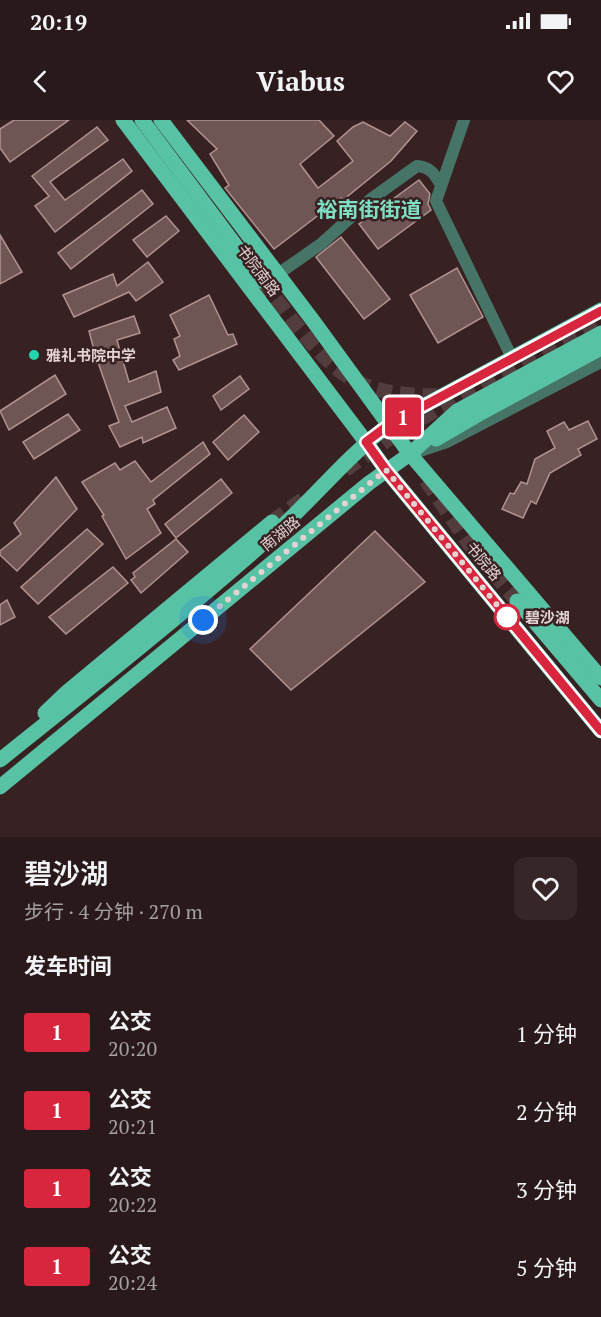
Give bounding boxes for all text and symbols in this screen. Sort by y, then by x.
text: 20:19 [30,7,87,36]
text: Viabus [256,63,345,99]
icon: back [24,65,57,98]
icon: heart [544,65,577,98]
district label: 裕南街街道 [317,195,422,223]
street label: 书院南路 [233,240,285,300]
place label: 雅礼书院中学 [46,345,136,365]
marker: 雅礼书院中学 [27,348,41,362]
line badge: 1 [384,398,422,436]
text: 1 [397,403,409,431]
street label: 南湖路 [256,511,304,555]
street label: 书院路 [462,537,506,585]
marker: 碧沙湖 [494,604,520,630]
your location [188,605,218,635]
place label: 碧沙湖 [525,607,570,627]
text: 碧沙湖 [24,855,108,892]
button: heart [514,857,577,920]
text: 步行 · 4 分钟 · 270 m [24,898,203,925]
text: 发车时间 [24,951,112,980]
text: 公交 [108,1006,152,1035]
text: 1 [51,1018,63,1046]
text: 1 分钟 [516,1019,577,1048]
text: 20:20 [108,1035,157,1062]
text: 公交 [108,1084,152,1113]
text: 1 [51,1096,63,1124]
text: 2 分钟 [516,1097,577,1126]
text: 20:21 [108,1113,157,1140]
text: 公交 [108,1162,152,1191]
text: 1 [51,1174,63,1202]
text: 3 分钟 [516,1175,577,1204]
text: 20:22 [108,1191,157,1218]
text: 公交 [108,1240,152,1269]
text: 1 [51,1252,63,1280]
text: 5 分钟 [516,1253,577,1282]
text: 20:24 [108,1269,157,1296]

